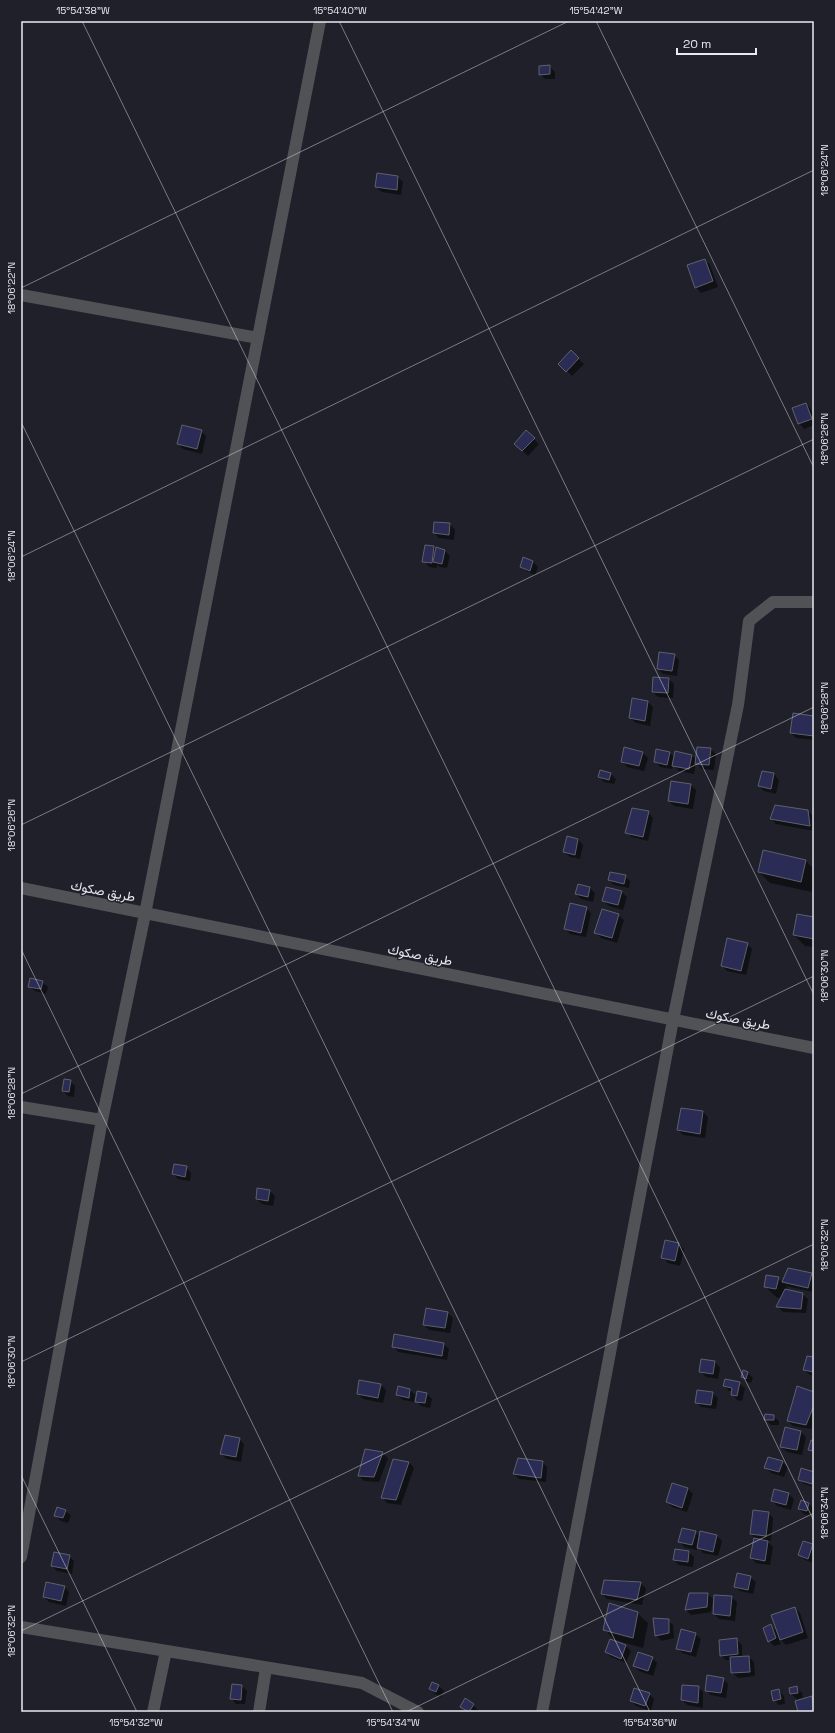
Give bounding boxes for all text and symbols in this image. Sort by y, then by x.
text: 15°54'38"W [56,4,110,17]
text: 15°54'40"W [313,4,367,17]
text: 15°54'42"W [569,4,623,17]
scale bar [677,30,756,56]
text: 20 m [683,36,711,52]
text: 18°06'24"N [818,144,831,196]
text: 18°06'22"N [5,262,18,314]
text: 18°06'26"N [818,413,831,465]
text: 18°06'24"N [5,530,18,582]
text: 18°06'28"N [818,682,831,734]
text: 18°06'26"N [5,799,18,851]
street label: طريق صكوك [69,876,137,906]
street label: طريق صكوك [386,940,454,970]
text: 18°06'30"N [818,950,831,1002]
street label: طريق صكوك [704,1004,772,1034]
text: 18°06'28"N [5,1067,18,1119]
text: 18°06'32"N [818,1219,831,1271]
text: 18°06'30"N [5,1336,18,1388]
text: 18°06'34"N [818,1487,831,1539]
text: 18°06'32"N [5,1605,18,1657]
text: 15°54'32"W [109,1716,163,1729]
text: 15°54'34"W [366,1716,420,1729]
text: 15°54'36"W [623,1716,677,1729]

